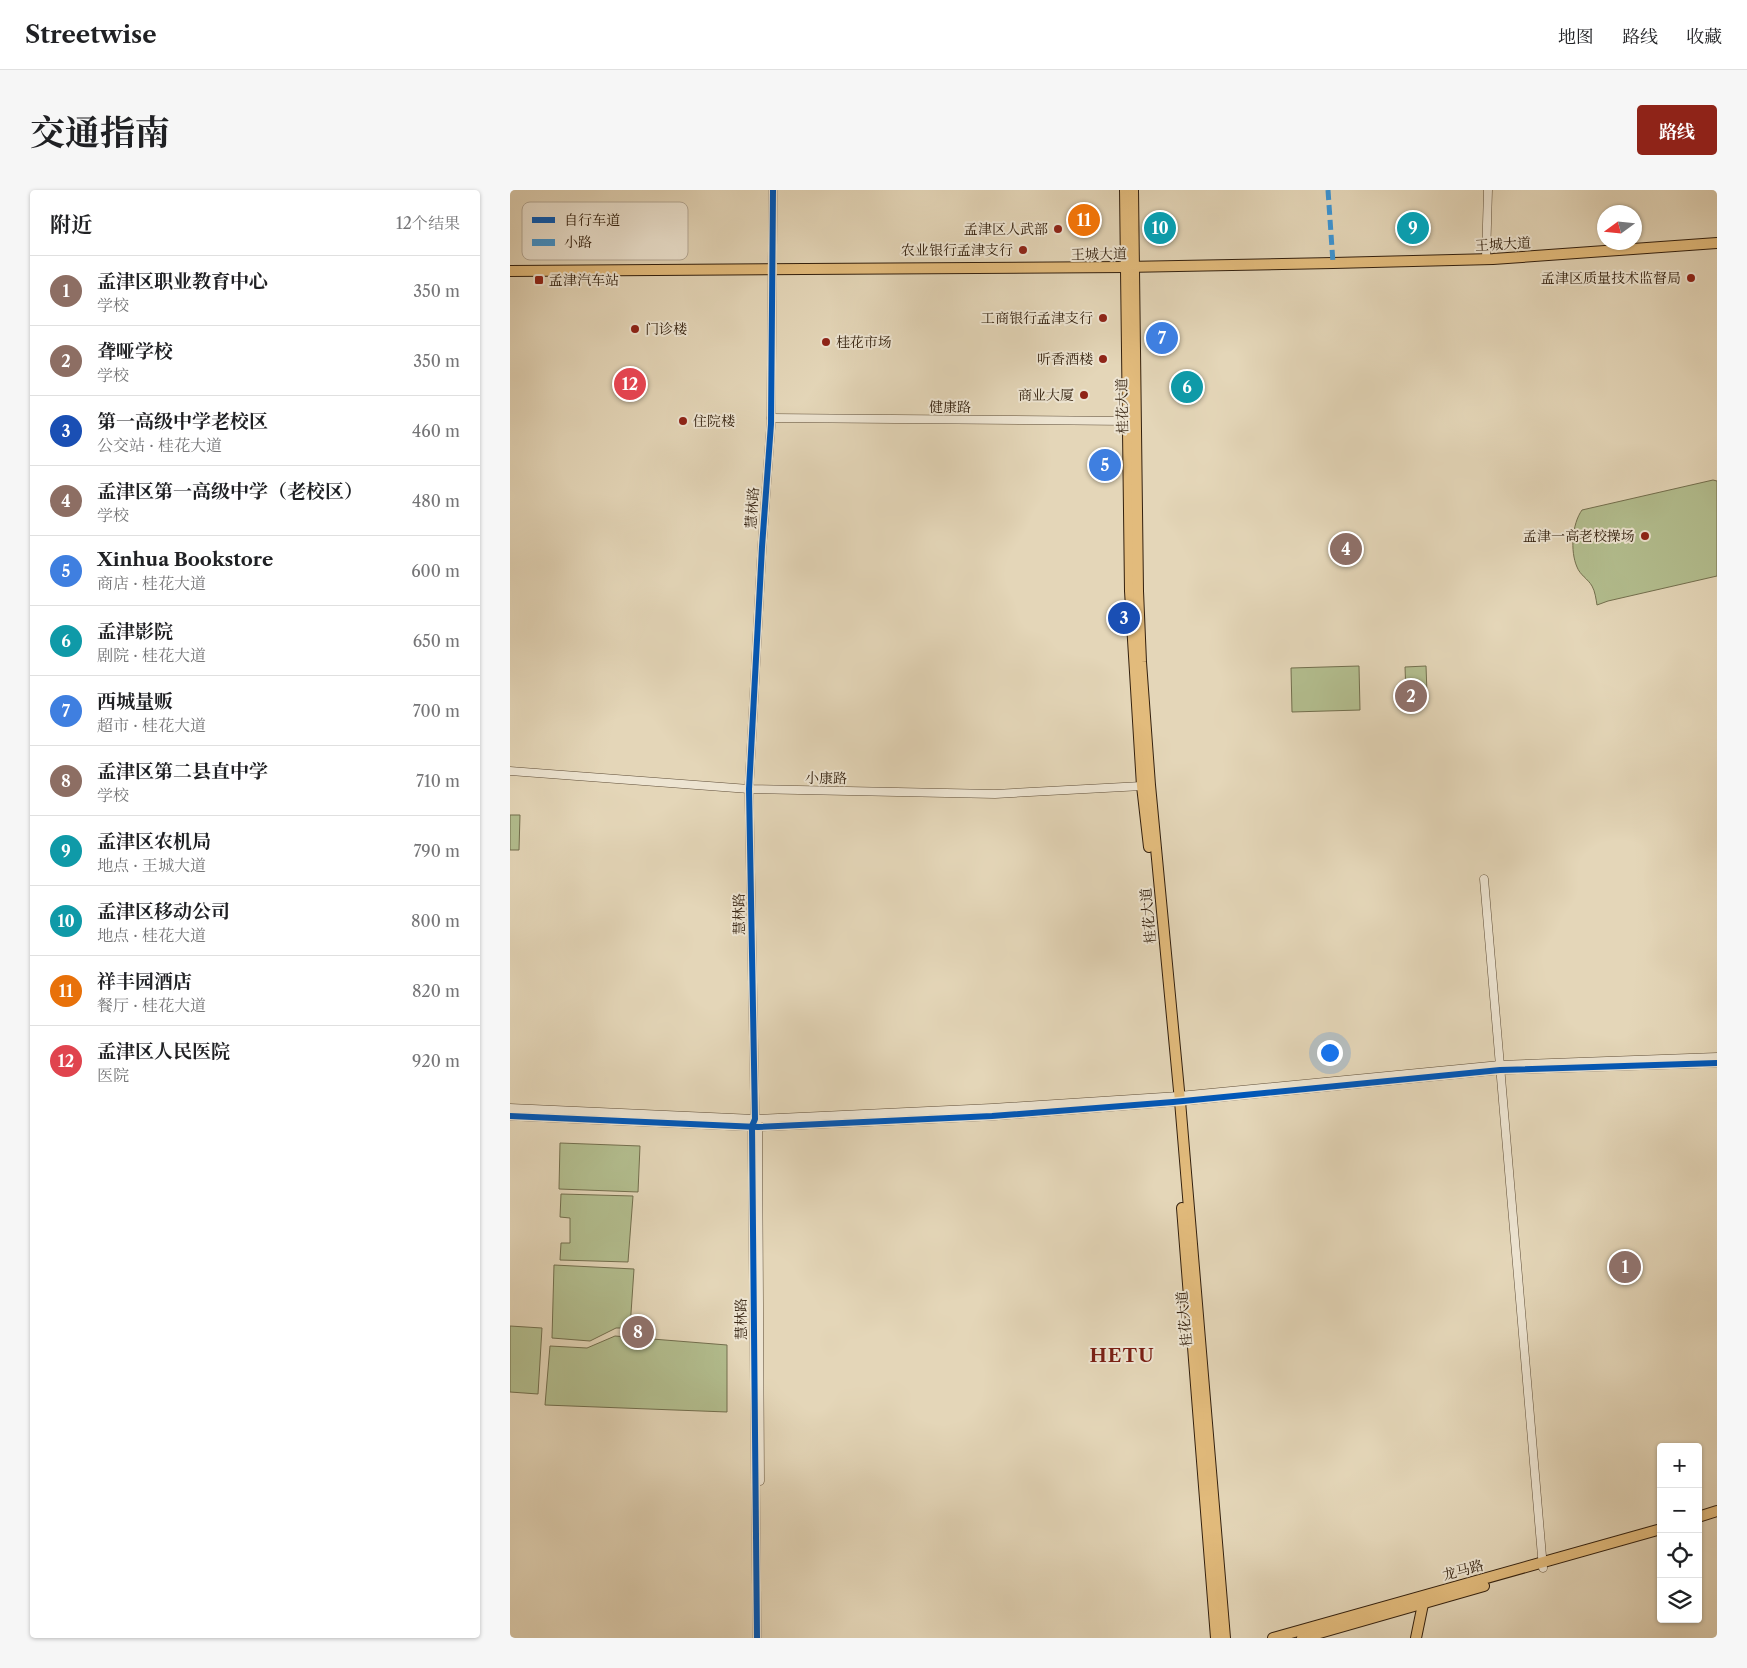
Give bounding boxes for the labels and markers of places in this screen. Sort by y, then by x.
pin: 11 [1068,201,1100,239]
pin: 10 [1144,209,1176,247]
pin: 9 [1397,209,1429,247]
place label: 孟津区人武部 [964,220,1048,238]
marker: 孟津区人武部 [1052,223,1064,235]
place label: 农业银行孟津支行 [901,241,1013,259]
marker: 农业银行孟津支行 [1017,244,1029,256]
place label: 孟津区质量技术监督局 [1541,269,1681,287]
place label: 孟津汽车站 [549,271,619,289]
marker: 孟津区质量技术监督局 [1685,272,1697,284]
marker: 孟津汽车站 [533,274,545,286]
place label: 工商银行孟津支行 [981,309,1093,327]
marker: 工商银行孟津支行 [1097,312,1109,324]
pin: 7 [1146,319,1178,357]
place label: 门诊楼 [645,320,687,338]
marker: 门诊楼 [629,323,641,335]
place label: 桂花市场 [836,333,892,351]
marker: 桂花市场 [820,336,832,348]
place label: 听香酒楼 [1037,350,1093,368]
marker: 听香酒楼 [1097,353,1109,365]
pin: 12 [614,365,646,403]
pin: 6 [1171,368,1203,406]
place label: 商业大厦 [1018,386,1074,404]
marker: 商业大厦 [1078,389,1090,401]
place label: 住院楼 [693,412,735,430]
marker: 住院楼 [677,415,689,427]
pin: 5 [1089,446,1121,484]
place label: 孟津一高老校操场 [1523,527,1635,545]
pin: 4 [1330,530,1362,568]
marker: 孟津一高老校操场 [1639,530,1651,542]
pin: 3 [1108,599,1140,637]
pin: 2 [1395,677,1427,715]
pin: 1 [1609,1248,1641,1286]
pin: 8 [622,1313,654,1351]

